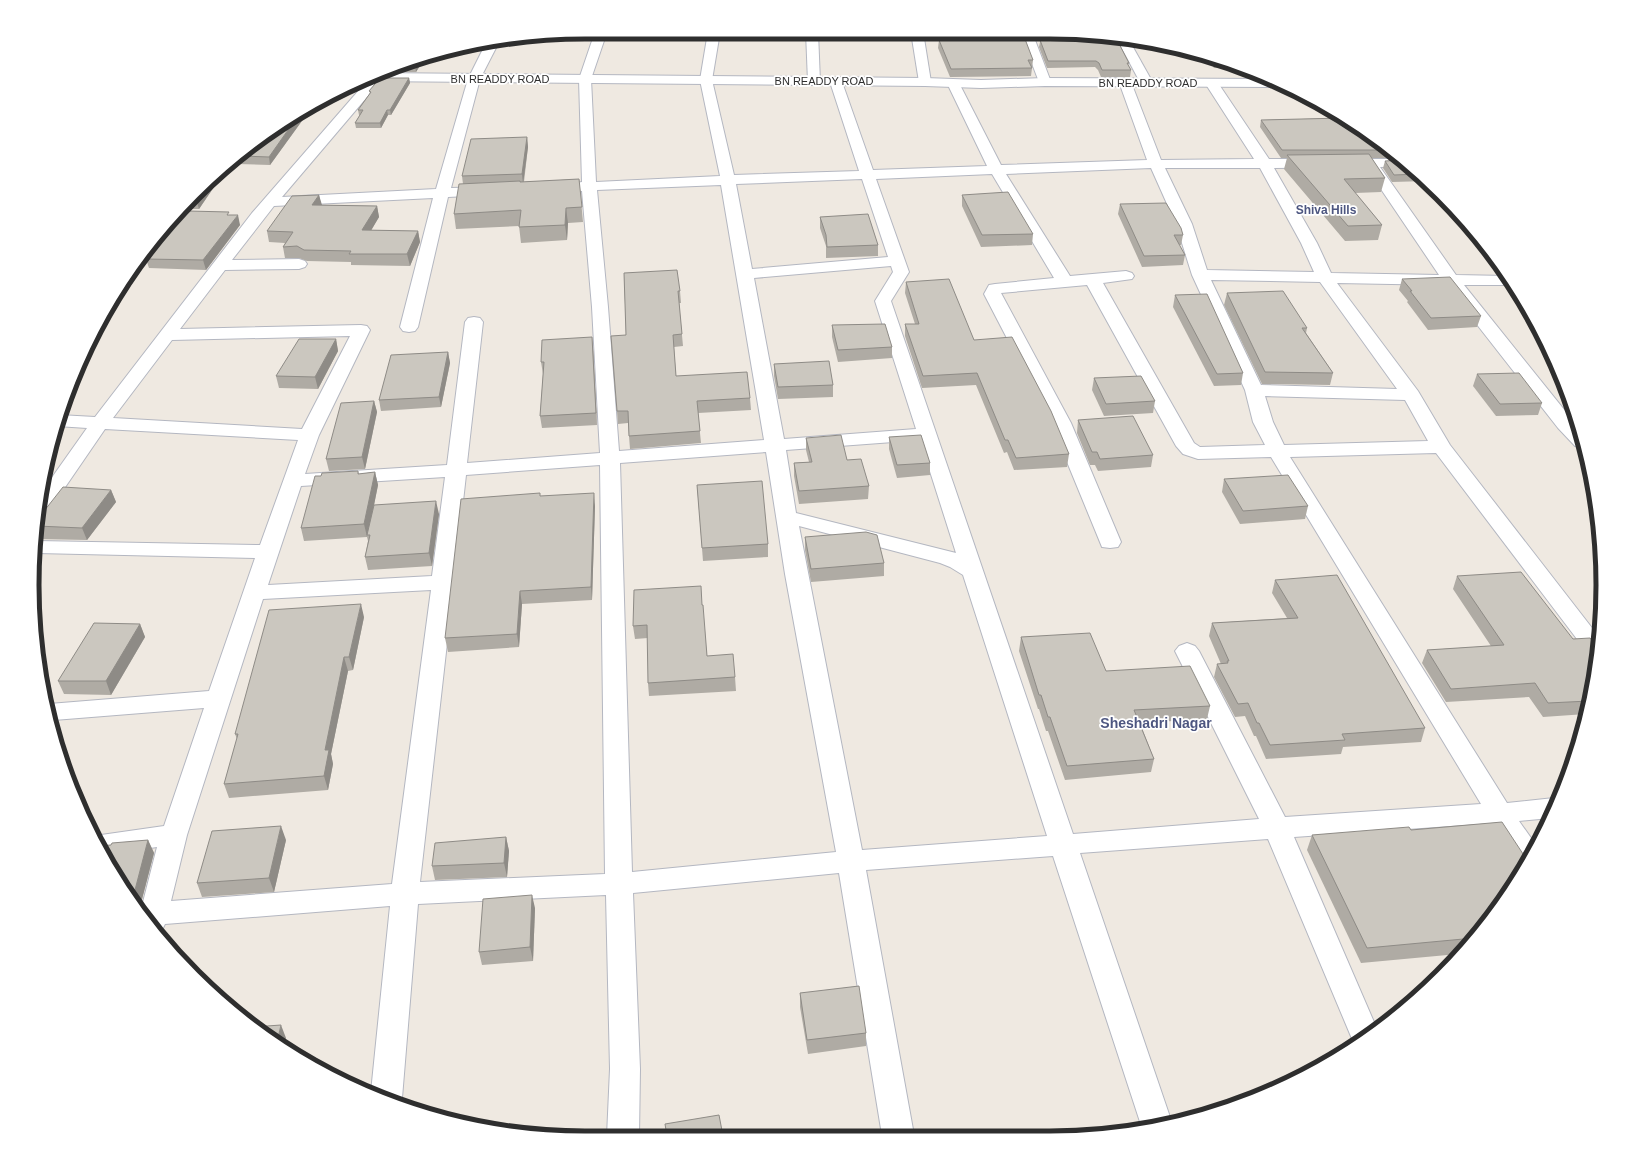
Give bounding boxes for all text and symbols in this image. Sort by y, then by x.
street label: BN READDY ROAD [451,73,549,85]
street label: BN READDY ROAD [775,75,873,87]
street label: BN READDY ROAD [1099,77,1197,89]
district label: Shiva Hills [1296,203,1357,217]
district label: Sheshadri Nagar [1100,715,1212,731]

